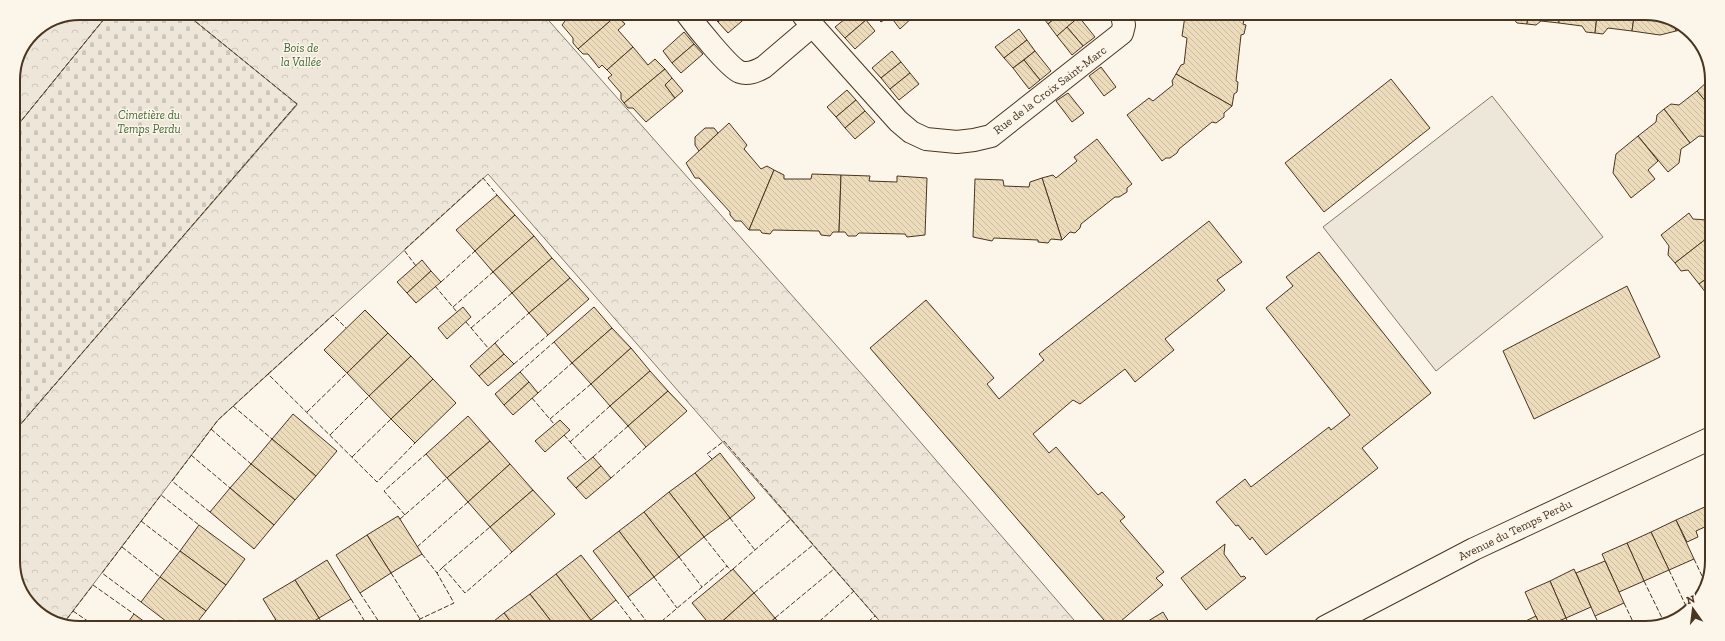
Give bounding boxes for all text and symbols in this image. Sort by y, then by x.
park label: Bois de la Vallée [281,41,321,69]
street label: Rue de la Croix Saint-Marc [991,43,1110,137]
park label: Cimetière du Temps Perdu [117,108,181,136]
street label: Avenue du Temps Perdu [1456,496,1574,564]
north arrow [1673,589,1713,629]
text: N [1685,592,1697,607]

